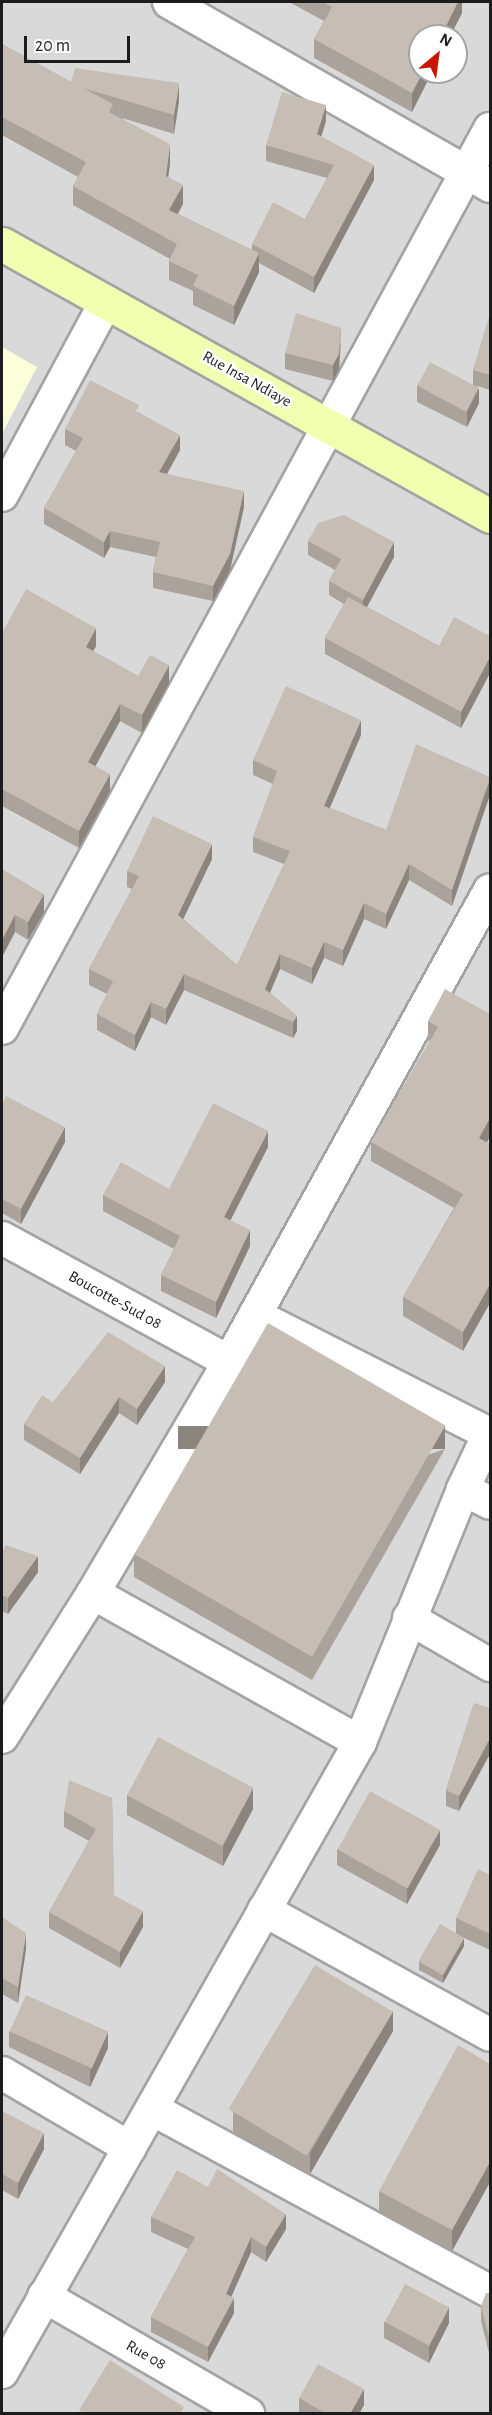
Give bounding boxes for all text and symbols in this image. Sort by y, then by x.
scale bar [27,24,134,62]
north arrow [408,24,468,84]
text: N [437,30,455,50]
text: 20 m [35,37,70,55]
street label: Rue Insa Ndiaye [199,347,295,411]
street label: Boucotte-Sud 08 [65,1267,165,1333]
street label: Rue 08 [123,2336,169,2374]

